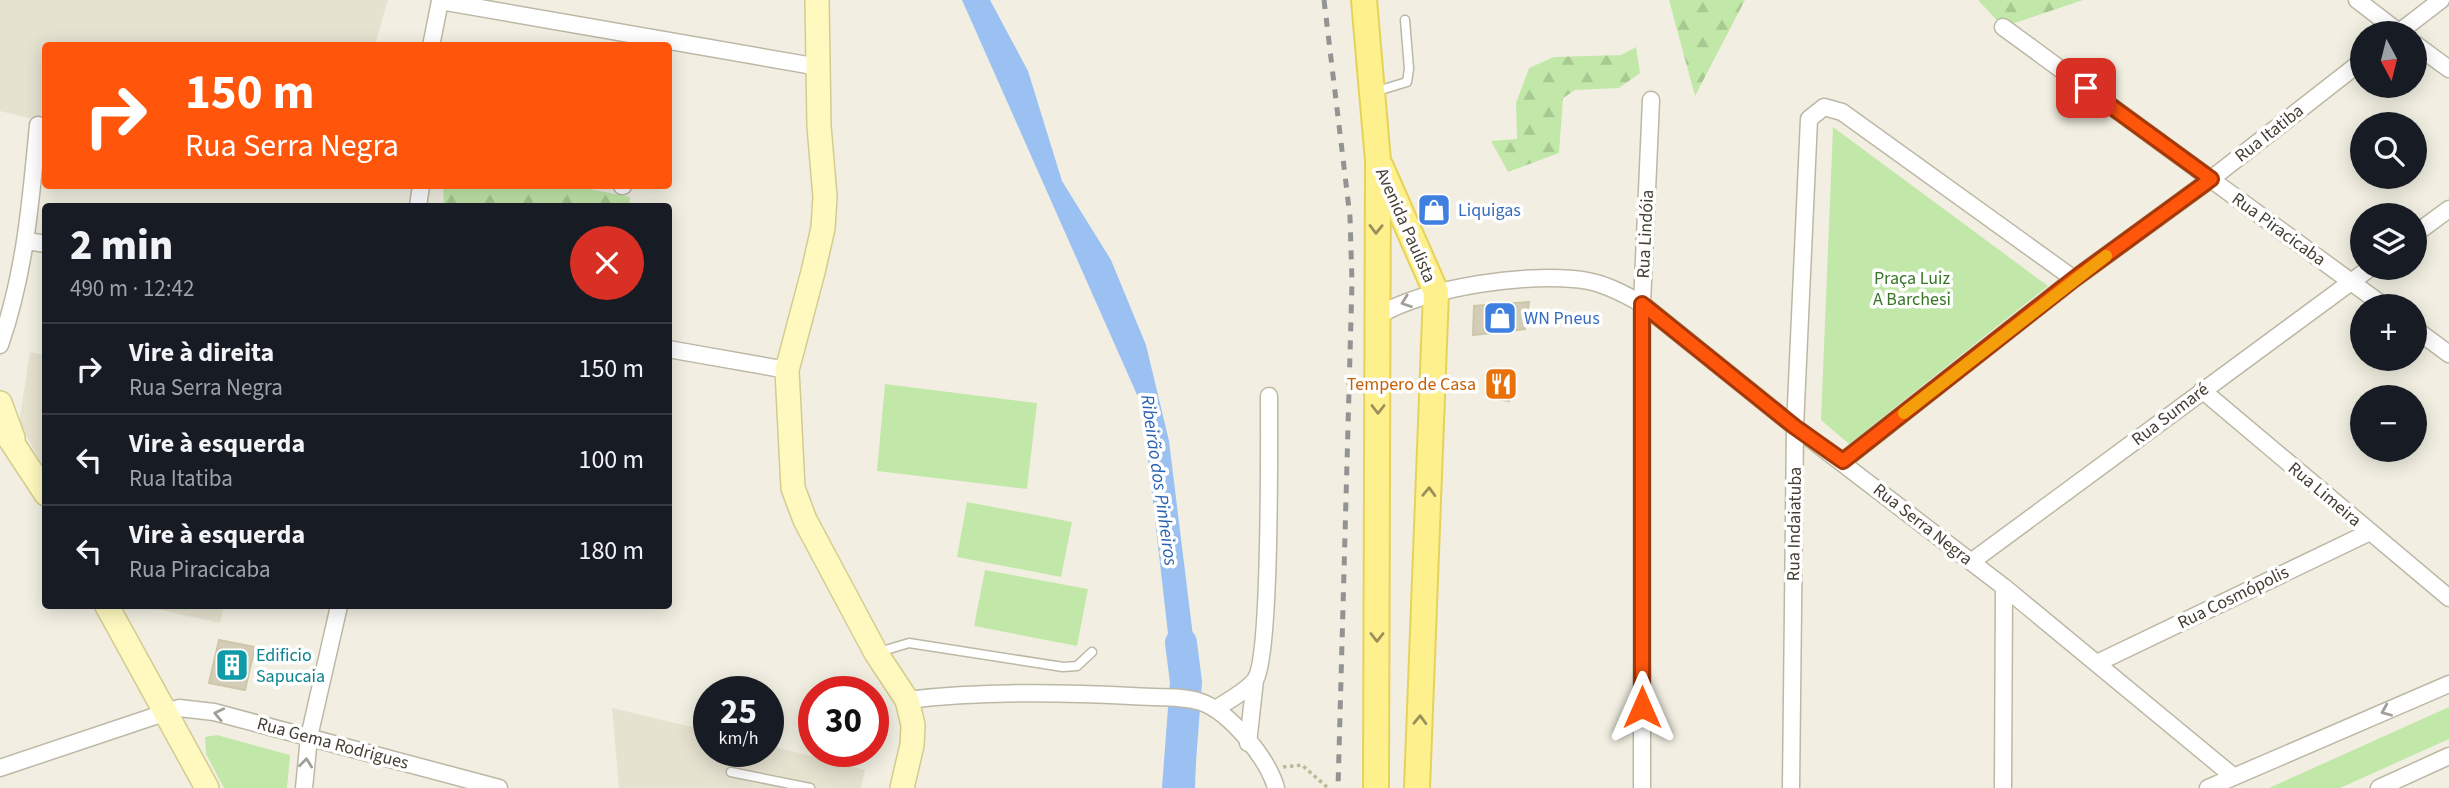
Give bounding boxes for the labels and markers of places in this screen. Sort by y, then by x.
pin [2056,58,2116,118]
shop icon: Liquigas [1415,191,1453,229]
place label: Liquigas [1458,198,1521,223]
shop icon: WN Pneus [1481,299,1519,337]
place label: WN Pneus [1524,306,1600,331]
restaurant icon: Tempero de Casa [1482,365,1520,403]
place label: Tempero de Casa [1347,372,1476,397]
place label: Edificio Sapucaia [256,643,325,689]
building icon: Edificio Sapucaia [213,646,251,684]

